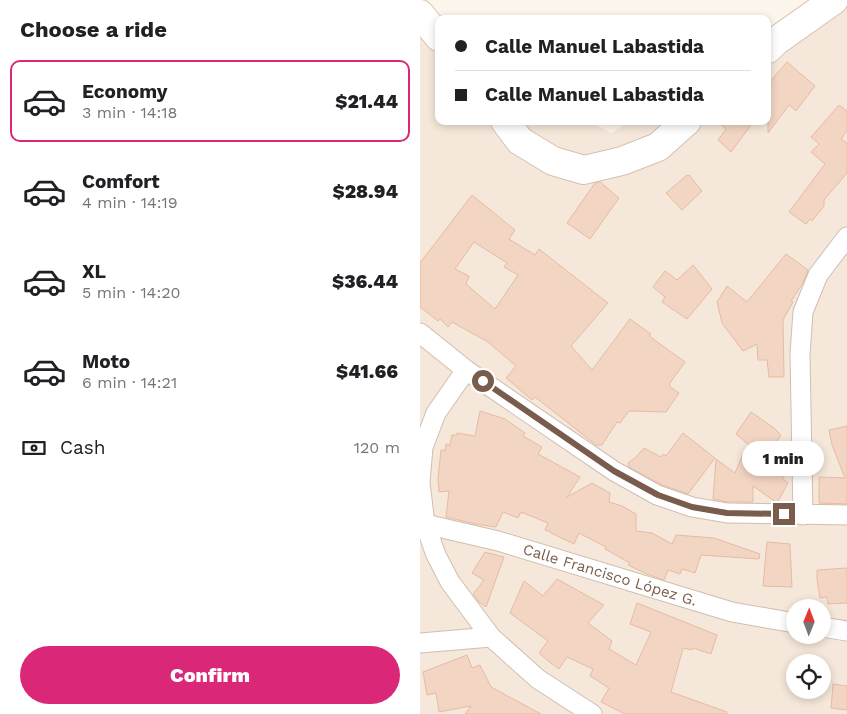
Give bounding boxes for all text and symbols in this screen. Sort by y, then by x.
text: Choose a ride [20,17,167,42]
text: Calle Manuel Labastida [485,35,704,58]
icon: car [22,79,67,124]
text: Economy [82,80,167,103]
text: Calle Manuel Labastida [485,83,704,106]
text: $21.44 [335,90,398,113]
text: 3 min · 14:18 [82,103,177,122]
icon: car [22,169,67,214]
text: Comfort [82,170,160,193]
text: $28.94 [332,180,398,203]
text: 4 min · 14:19 [82,193,178,212]
icon: car [22,259,67,304]
text: XL [82,260,106,283]
text: $36.44 [332,270,398,293]
text: 5 min · 14:20 [82,283,180,302]
icon: car [22,349,67,394]
text: Moto [82,350,130,373]
text: $41.66 [336,360,398,383]
route start [472,370,494,392]
text: 6 min · 14:21 [82,373,177,392]
icon: cash [20,434,48,462]
text: Cash [60,436,106,459]
text: 120 m [354,438,400,457]
callout: 1 min [743,442,825,476]
text: 1 min [762,449,804,468]
route end [773,503,795,525]
street label: Calle Francisco López G. [521,540,699,610]
north arrow [786,599,831,644]
map controls [786,599,831,699]
button: Confirm [20,646,400,704]
button: locate [786,654,831,699]

